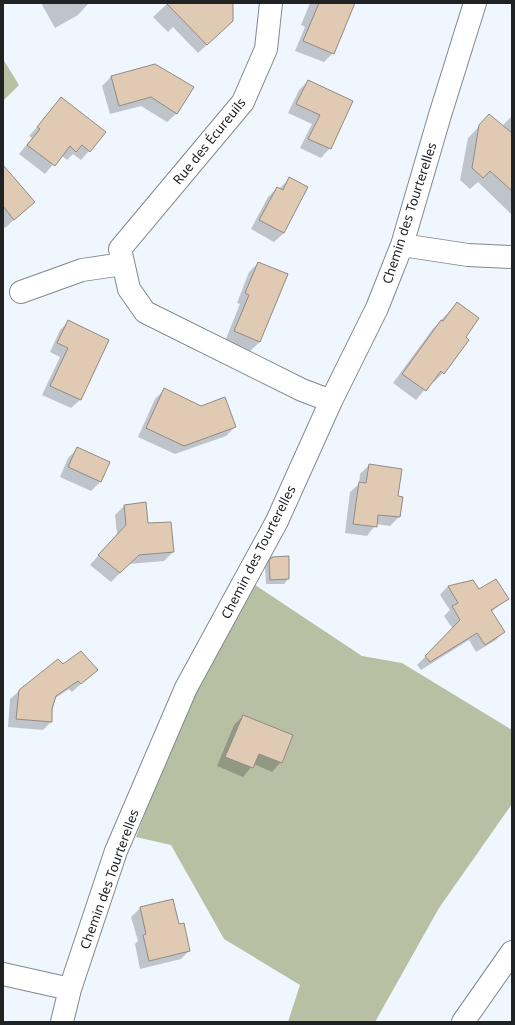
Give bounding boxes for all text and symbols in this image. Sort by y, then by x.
street label: Rue des Écureuils [168,94,250,188]
street label: Chemin des Tourterelles [378,140,440,286]
street label: Chemin des Tourterelles [216,482,300,622]
street label: Chemin des Tourterelles [75,806,143,952]

